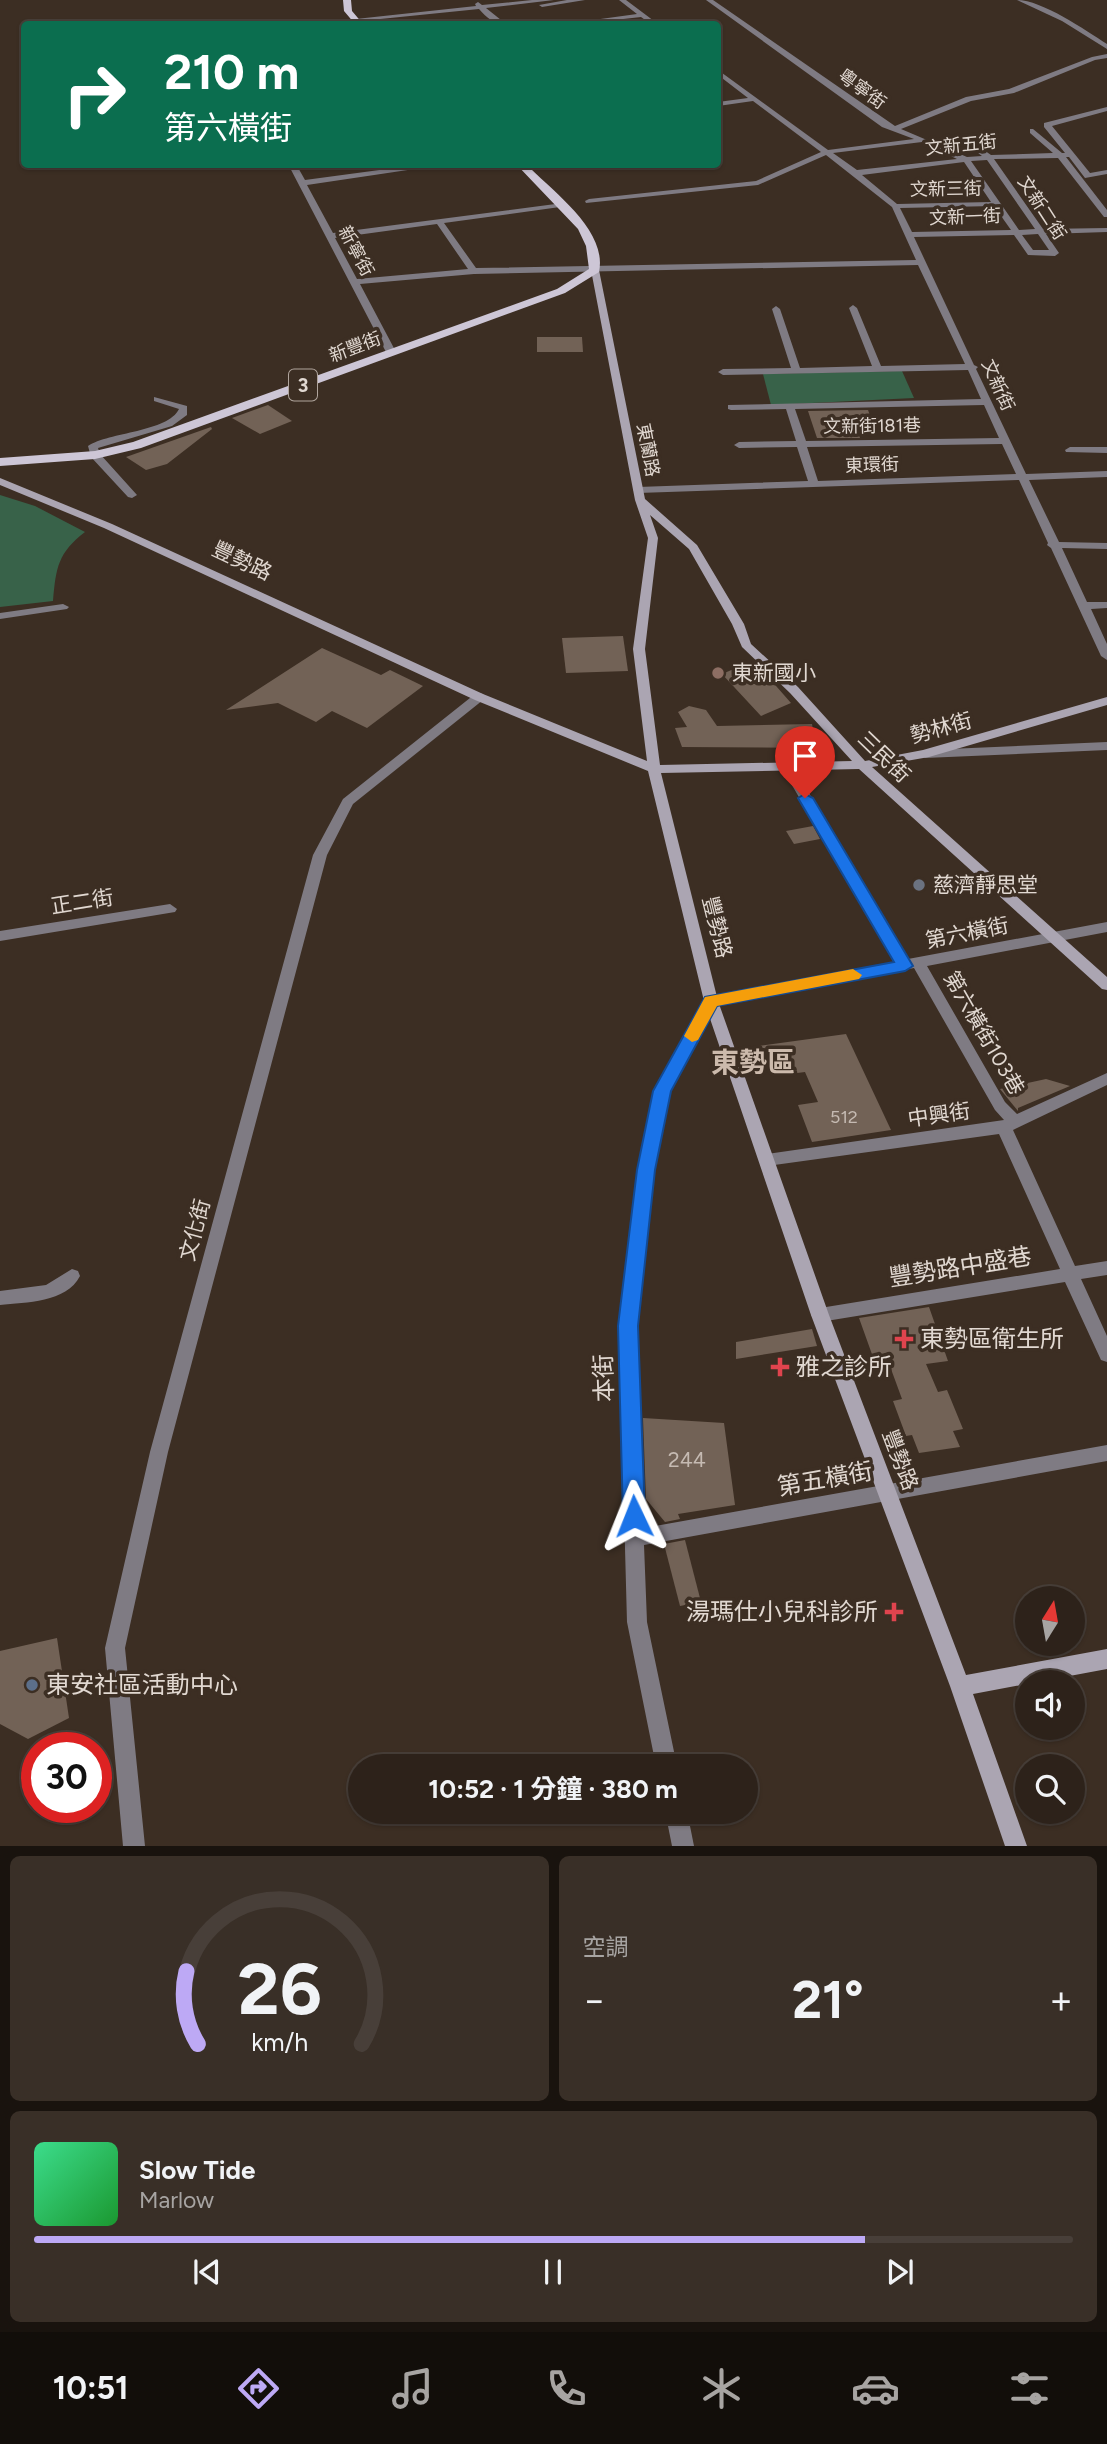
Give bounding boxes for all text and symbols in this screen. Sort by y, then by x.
text: 210 m [164,42,299,101]
icon: right [49,49,140,140]
street label: 粵寧街 [834,64,890,114]
text: 第六橫街 [164,109,292,147]
street label: 文新五街 [924,130,998,160]
street label: 文新二街 [1013,172,1071,244]
street label: 文新三街 [910,177,982,201]
street label: 文新一街 [929,205,1001,229]
street label: 新寧街 [334,222,378,280]
street label: 新豐街 [326,327,384,367]
street label: 文新街 [977,356,1019,414]
road number: 3 [289,370,317,400]
street label: 文新街181巷 [823,414,921,438]
street label: 東蘭路 [632,421,664,479]
street label: 東環街 [845,453,899,477]
street label: 豐勢路 [208,536,276,585]
place label: 東新國小 [732,660,816,685]
marker: 東新國小 [710,665,726,681]
street label: 勢林街 [907,707,975,748]
pin [775,726,835,798]
street label: 三民街 [853,726,916,788]
icon: arrive [786,737,824,775]
place label: 慈濟靜思堂 [933,872,1038,897]
marker: 慈濟靜思堂 [911,877,927,893]
street label: 正二街 [49,884,115,919]
street label: 豐勢路 [698,893,737,960]
street label: 第六橫街 [923,912,1011,953]
street label: 第六橫街103巷 [939,967,1030,1099]
district label: 東勢區 [711,1045,795,1079]
street label: 中興街 [906,1098,972,1131]
house number: 512 [830,1106,858,1128]
street label: 文化街 [174,1196,215,1264]
street label: 豐勢路中盛巷 [887,1241,1033,1292]
place label: 東勢區衛生所 [920,1324,1064,1353]
marker: 東勢區衛生所 [894,1329,914,1349]
place label: 雅之診所 [796,1352,892,1381]
street label: 本街 [588,1354,619,1403]
marker: 雅之診所 [770,1357,790,1377]
street label: 豐勢路 [878,1426,923,1494]
house number: 244 [668,1447,706,1472]
street label: 第五橫街 [775,1456,875,1501]
position arrow [597,1479,671,1553]
north arrow [1015,1586,1085,1656]
map controls [1015,1586,1085,1824]
place label: 湯瑪仕小兒科診所 [686,1597,878,1626]
marker: 湯瑪仕小兒科診所 [884,1602,904,1622]
place label: 東安社區活動中心 [46,1670,238,1699]
button: sound [1015,1670,1085,1740]
marker: 東安社區活動中心 [24,1677,40,1693]
speed limit sign: 30 [21,1732,112,1823]
button: search [1015,1754,1085,1824]
text: 10:52 · 1 分鐘 · 380 m [428,1773,678,1805]
text: 空調 [583,1933,629,1961]
text: 26 [237,1946,321,2033]
text: 21° [792,1969,864,2031]
text: − [583,1977,606,2023]
text: + [1049,1977,1073,2023]
text: km/h [251,2027,308,2057]
text: Slow Tide [139,2154,255,2186]
text: Marlow [139,2186,214,2214]
icon: previous [188,2253,226,2291]
icon: pause [534,2253,572,2291]
icon: next [881,2253,919,2291]
icon: directions [234,2364,283,2413]
icon: music [388,2364,437,2413]
icon: phone [542,2364,591,2413]
icon: climate [697,2364,746,2413]
icon: car [851,2364,900,2413]
icon: filters [1005,2364,1054,2413]
text: 10:51 [53,2369,129,2407]

